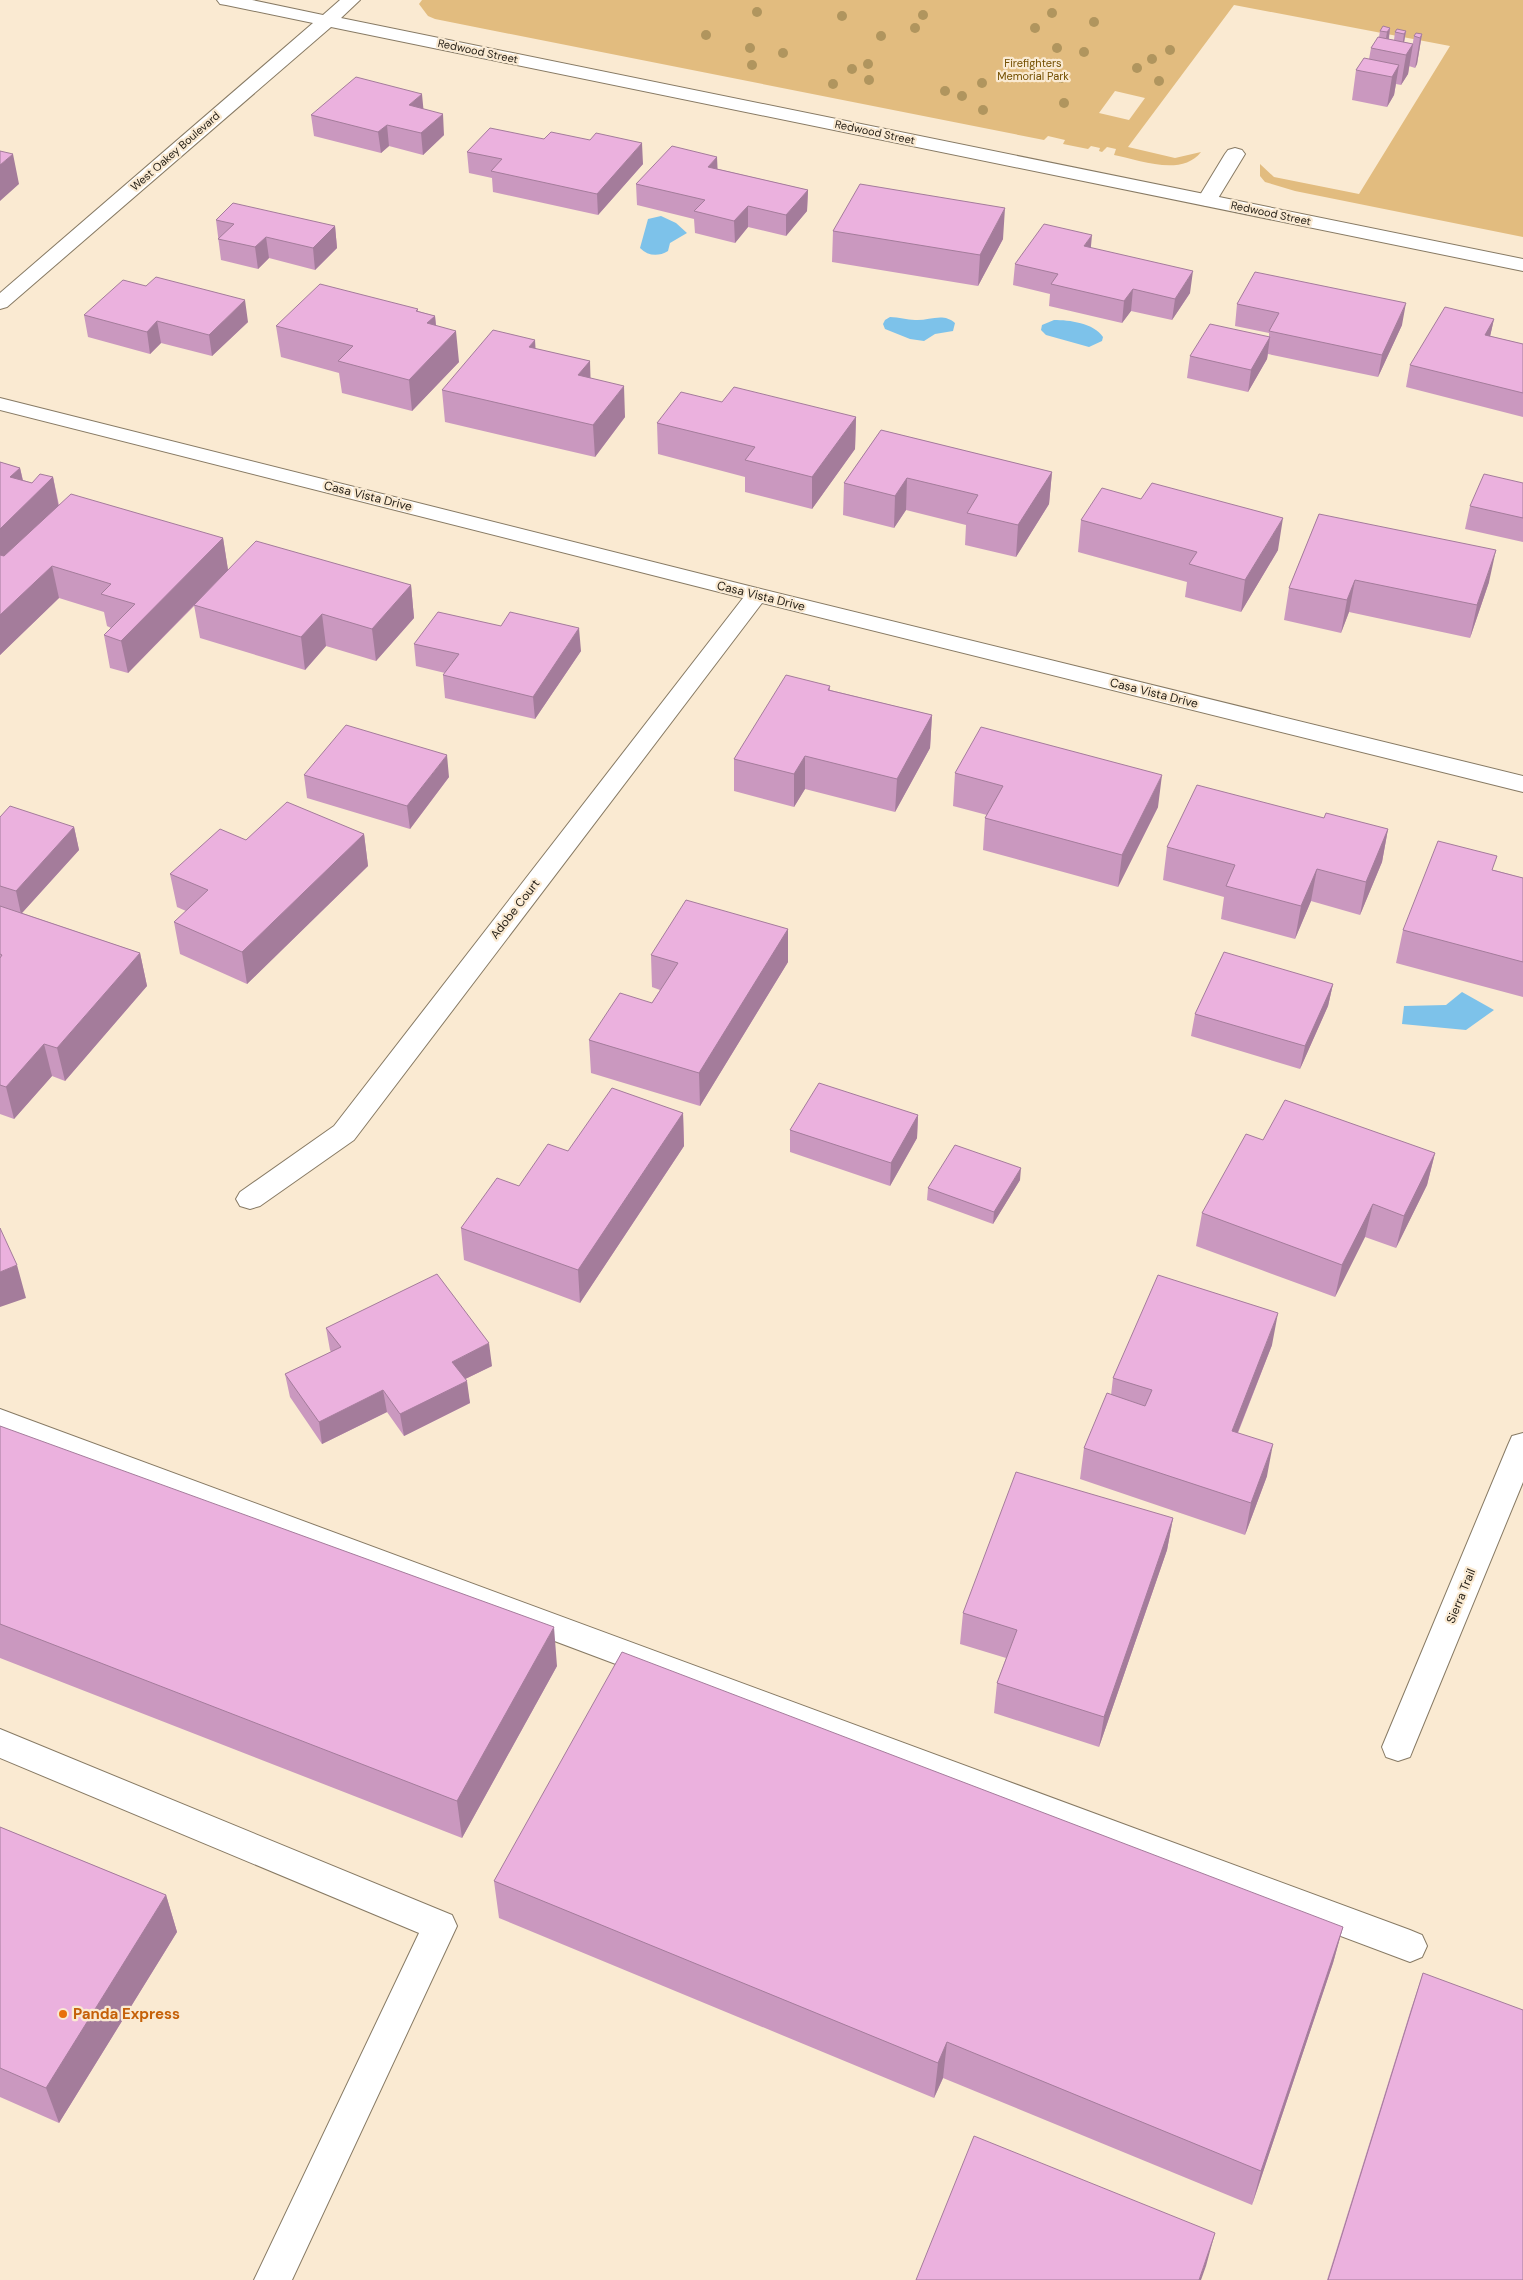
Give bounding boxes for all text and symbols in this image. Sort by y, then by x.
street label: Redwood Street [437,36,519,66]
park label: Firefighters Memorial Park [997,56,1069,83]
street label: West Oakey Boulevard [127,108,223,194]
street label: Redwood Street [834,117,916,147]
street label: Redwood Street [1230,198,1312,228]
street label: Casa Vista Drive [322,477,414,515]
street label: Casa Vista Drive [715,577,807,615]
street label: Casa Vista Drive [1108,674,1200,712]
street label: Adobe Court [487,876,544,942]
street label: Sierra Trail [1443,1566,1479,1626]
place label: Panda Express [73,2004,180,2024]
marker: Panda Express [57,2008,69,2020]

